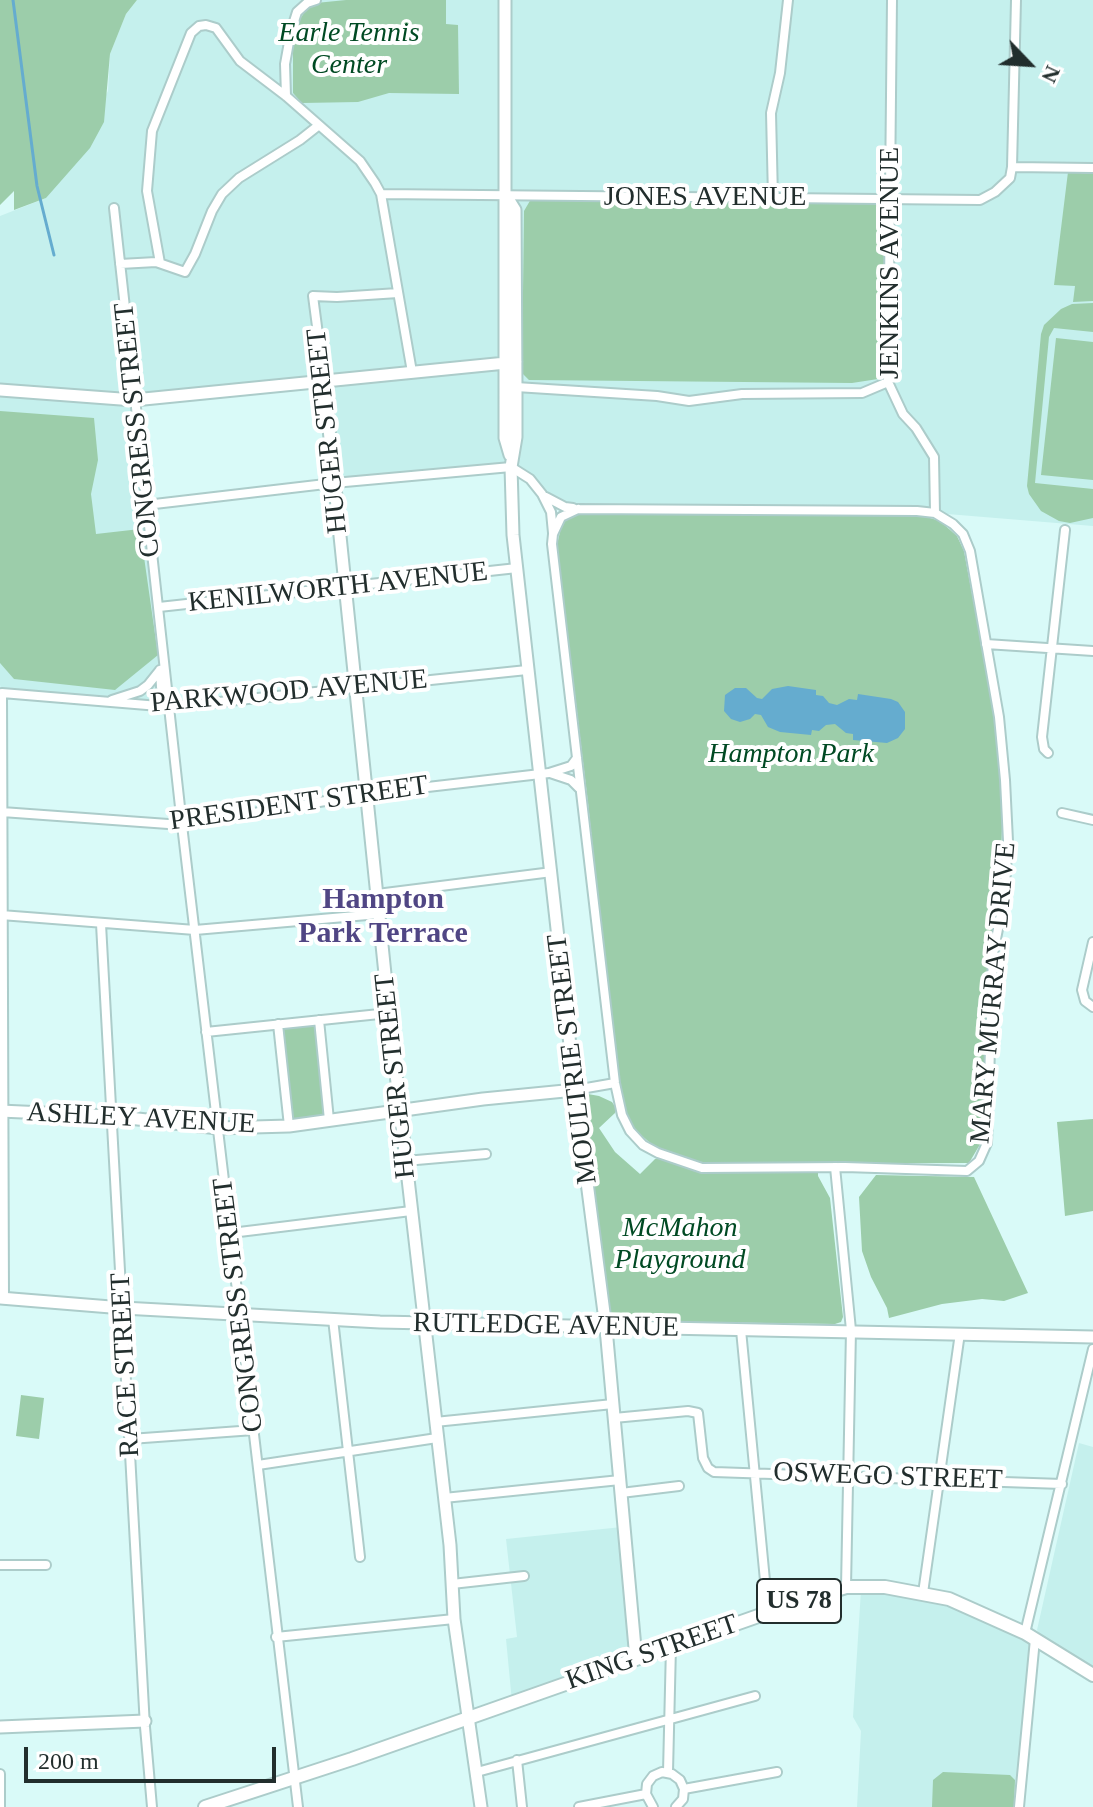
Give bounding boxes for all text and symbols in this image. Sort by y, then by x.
park label: Earle Tennis Center [278,17,420,83]
north arrow [989,24,1069,104]
text: N [1037,62,1066,87]
street label: JENKINS AVENUE [874,147,908,379]
street label: JONES AVENUE [604,181,806,215]
street label: CONGRESS STREET [108,301,168,559]
street label: HUGER STREET [301,327,355,535]
street label: KENILWORTH AVENUE [186,556,490,620]
street label: PARKWOOD AVENUE [149,663,429,721]
park label: Hampton Park [708,738,874,772]
street label: PRESIDENT STREET [168,769,430,839]
street label: MARY MURRAY DRIVE [964,841,1024,1145]
district label: Hampton Park Terrace [298,882,468,952]
street label: MOULTRIE STREET [541,932,605,1186]
street label: HUGER STREET [369,972,423,1180]
street label: ASHLEY AVENUE [26,1096,256,1142]
street label: CONGRESS STREET [207,1176,271,1434]
park label: McMahon Playground [614,1212,746,1278]
street label: RACE STREET [104,1272,148,1458]
street label: RUTLEDGE AVENUE [413,1307,679,1345]
street label: OSWEGO STREET [773,1456,1003,1498]
road number: US 78 [757,1579,841,1623]
street label: KING STREET [562,1608,742,1698]
scale bar [28,1731,280,1781]
text: 200 m [38,1748,99,1774]

